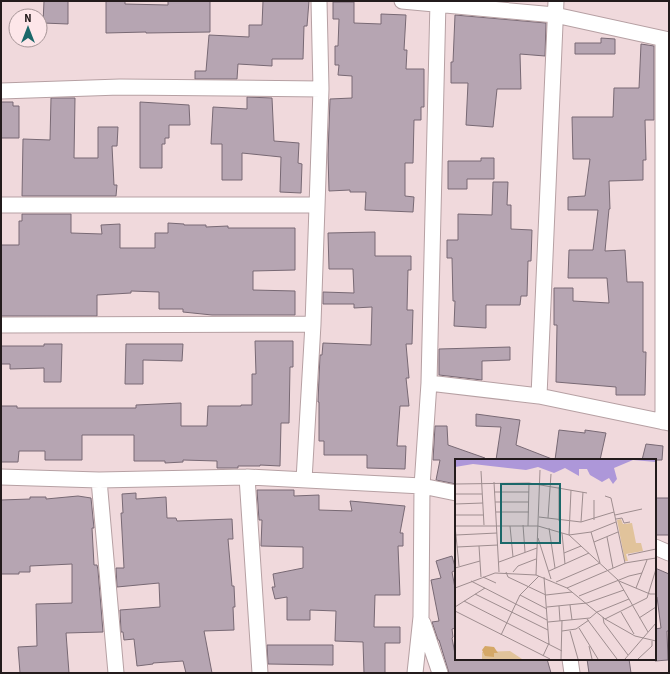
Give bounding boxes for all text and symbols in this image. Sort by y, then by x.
north arrow [8,8,48,48]
text: N [24,11,32,26]
inset map [455,459,656,660]

